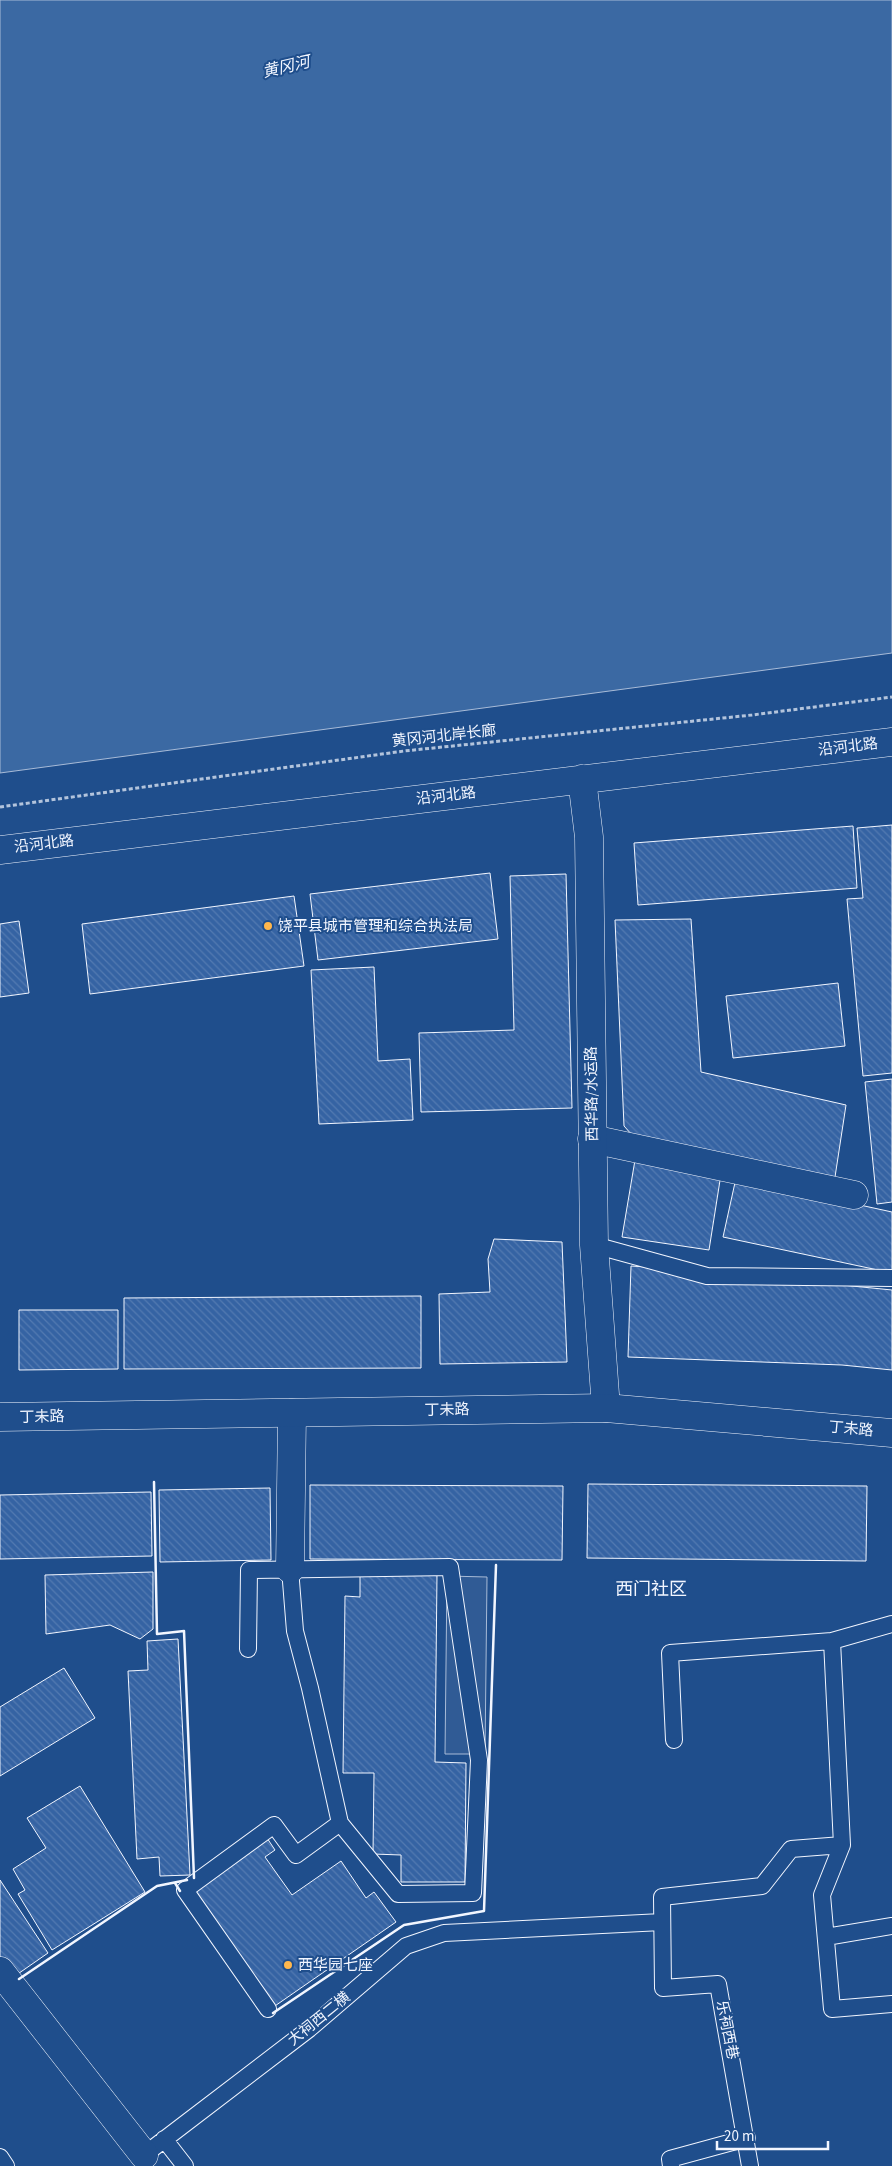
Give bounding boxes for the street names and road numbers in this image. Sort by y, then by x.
street label: 黄冈河北岸长廊 [391,720,497,752]
street label: 沿河北路 [817,733,879,761]
street label: 沿河北路 [415,782,477,810]
street label: 沿河北路 [13,830,75,858]
street label: 西华路/水运路 [581,1046,603,1142]
street label: 丁未路 [424,1399,470,1421]
street label: 丁未路 [19,1406,65,1428]
street label: 丁未路 [828,1417,874,1441]
street label: 大祠西二横 [283,1987,355,2051]
street label: 乐祠西巷 [711,1999,743,2061]

